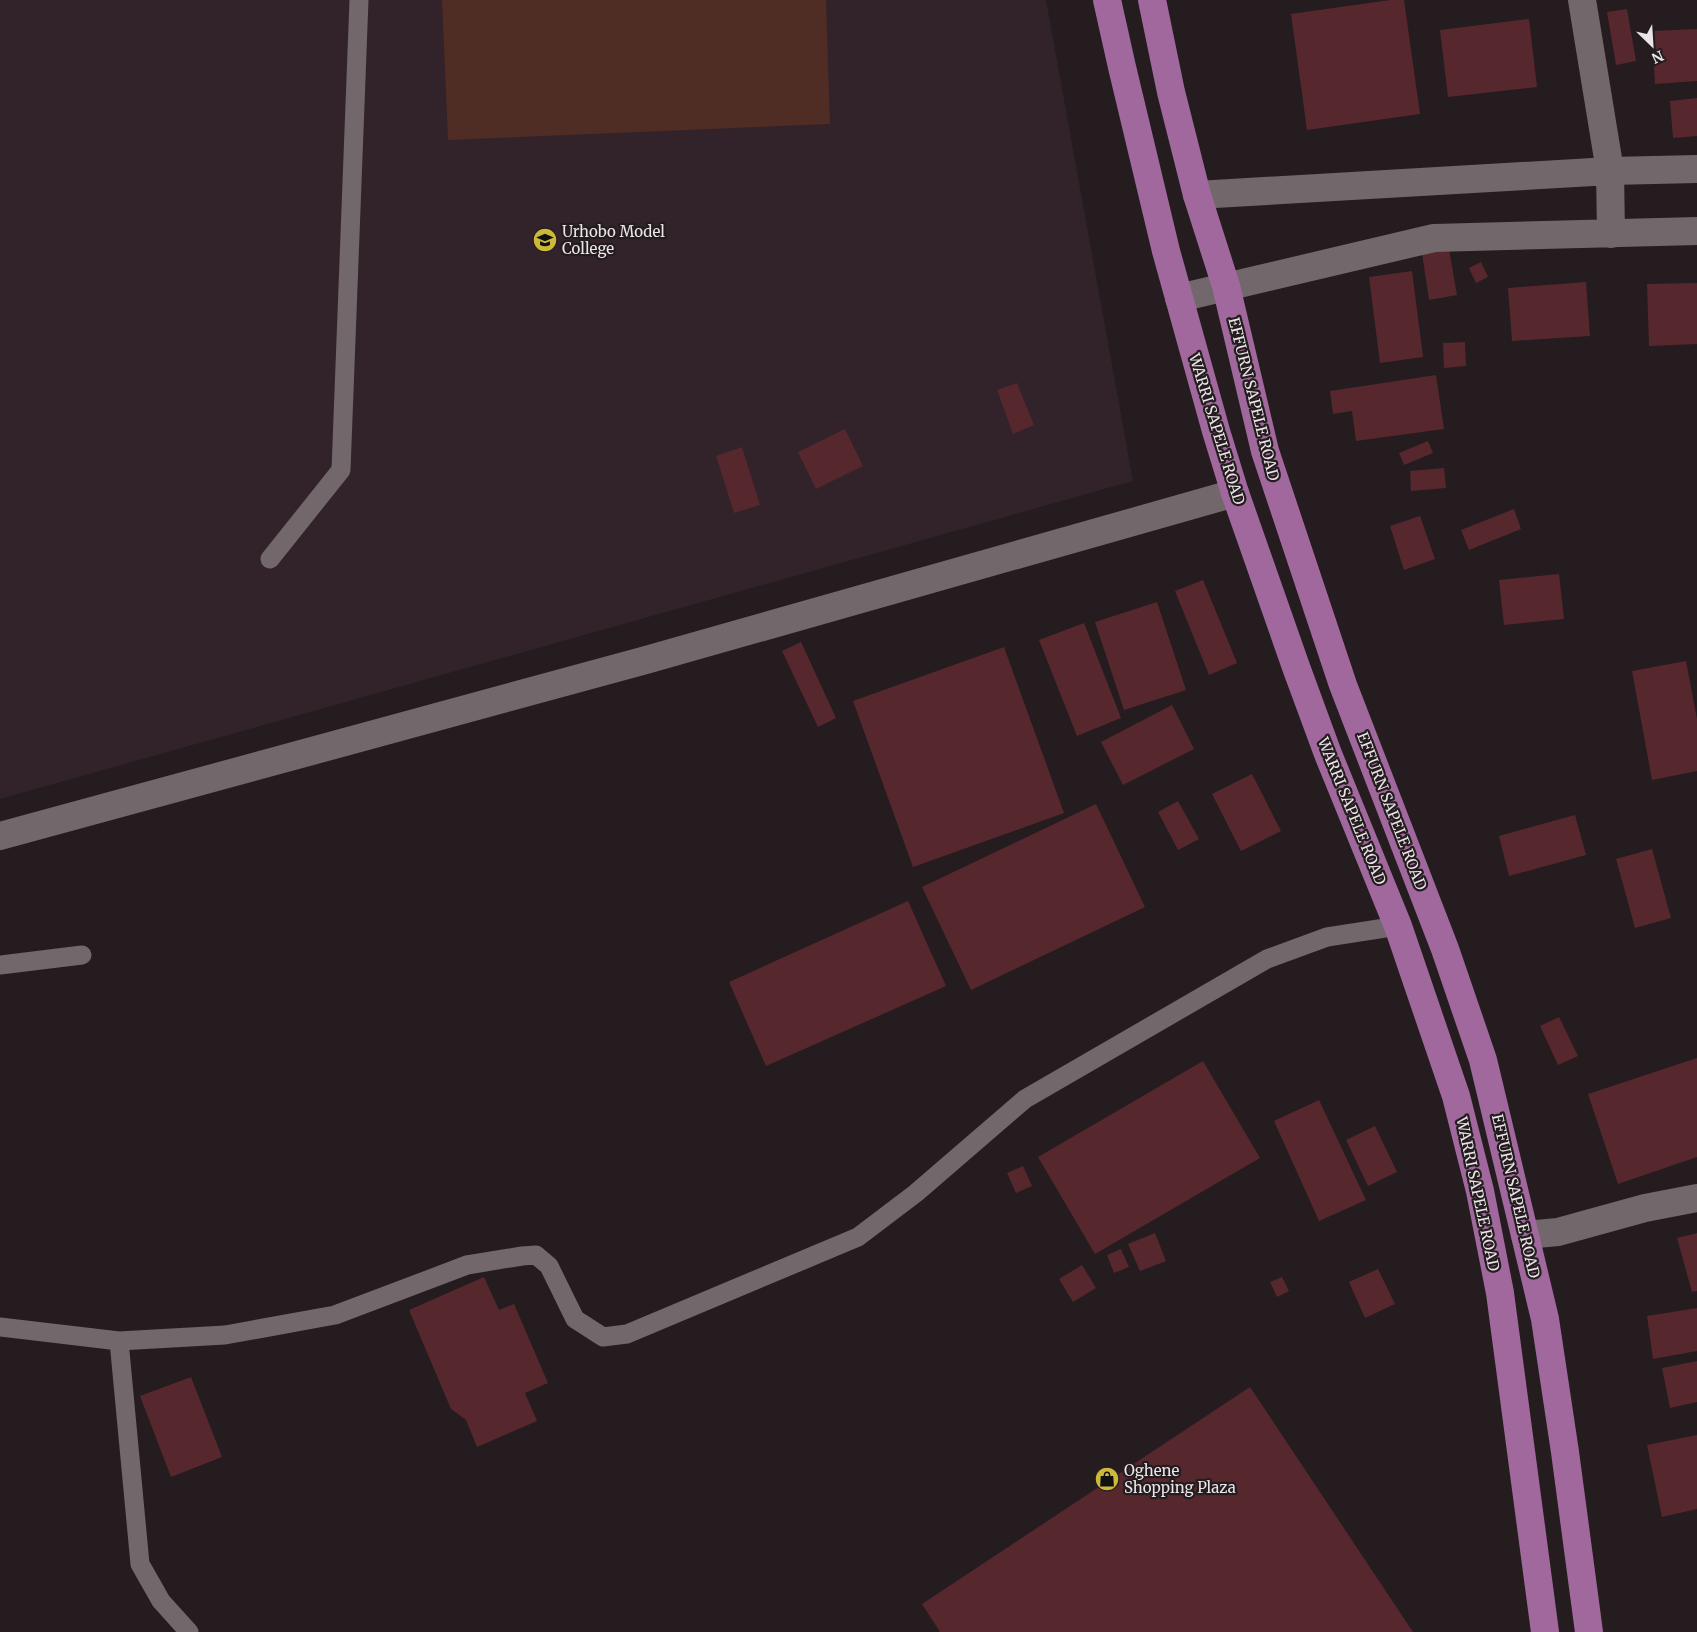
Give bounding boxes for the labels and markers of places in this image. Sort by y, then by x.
place label: Urhobo Model College [562,222,665,258]
school or university icon: Urhobo Model College [532,227,558,253]
place label: Oghene Shopping Plaza [1124,1461,1236,1497]
shop icon: Oghene Shopping Plaza [1094,1466,1120,1492]

